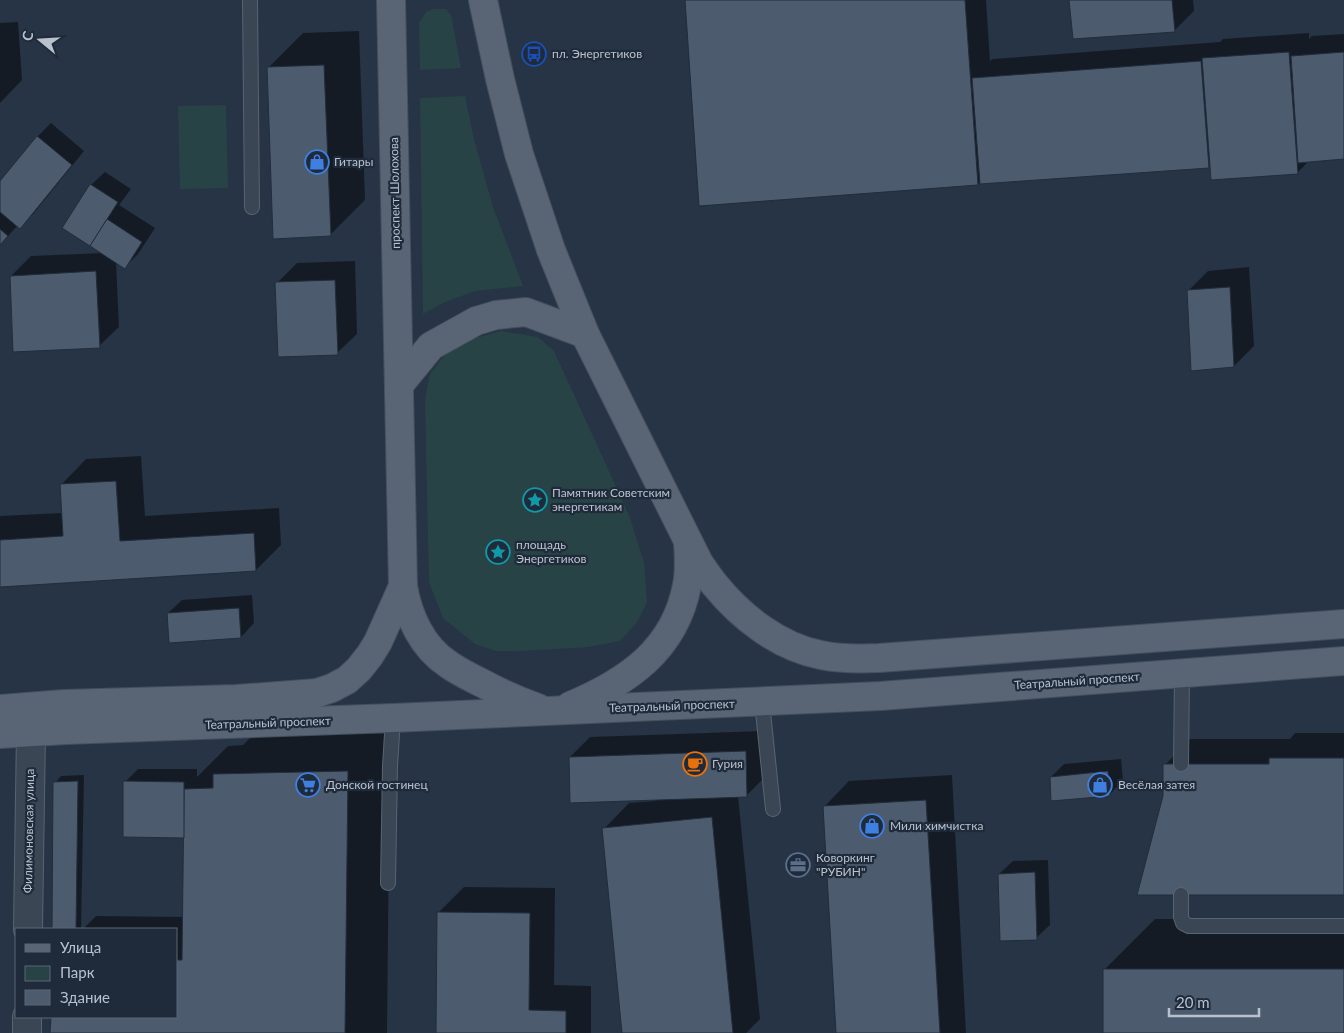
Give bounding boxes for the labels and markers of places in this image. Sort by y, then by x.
bus stop icon: пл. Энергетиков [521,41,547,67]
place label: пл. Энергетиков [552,46,642,61]
shop icon: Гитары [304,149,330,175]
place label: Гитары [334,154,373,169]
place label: Памятник Советским энергетикам [552,485,670,514]
place icon: Памятник Советским энергетикам [522,487,548,513]
place label: площадь Энергетиков [516,537,586,566]
place icon: площадь Энергетиков [485,539,511,565]
cafe icon: Гурия [682,751,708,777]
place label: Гурия [712,756,743,771]
supermarket icon: Донской гостинец [295,772,321,798]
shop icon: Весёлая затея [1087,772,1113,798]
place label: Донской гостинец [326,777,428,792]
place label: Весёлая затея [1118,777,1195,792]
shop icon: Мили химчистка [859,813,885,839]
place label: Мили химчистка [890,818,983,833]
place label: Коворкинг "РУБИН" [816,850,875,879]
office icon: Коворкинг "РУБИН" [785,852,811,878]

